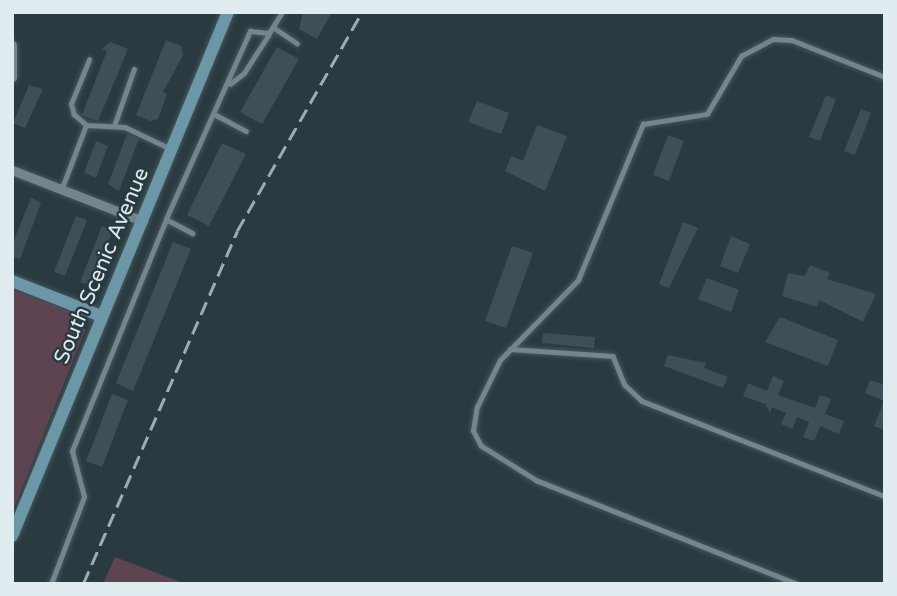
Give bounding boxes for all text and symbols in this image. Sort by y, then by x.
street label: South Scenic Avenue [49,164,155,368]

